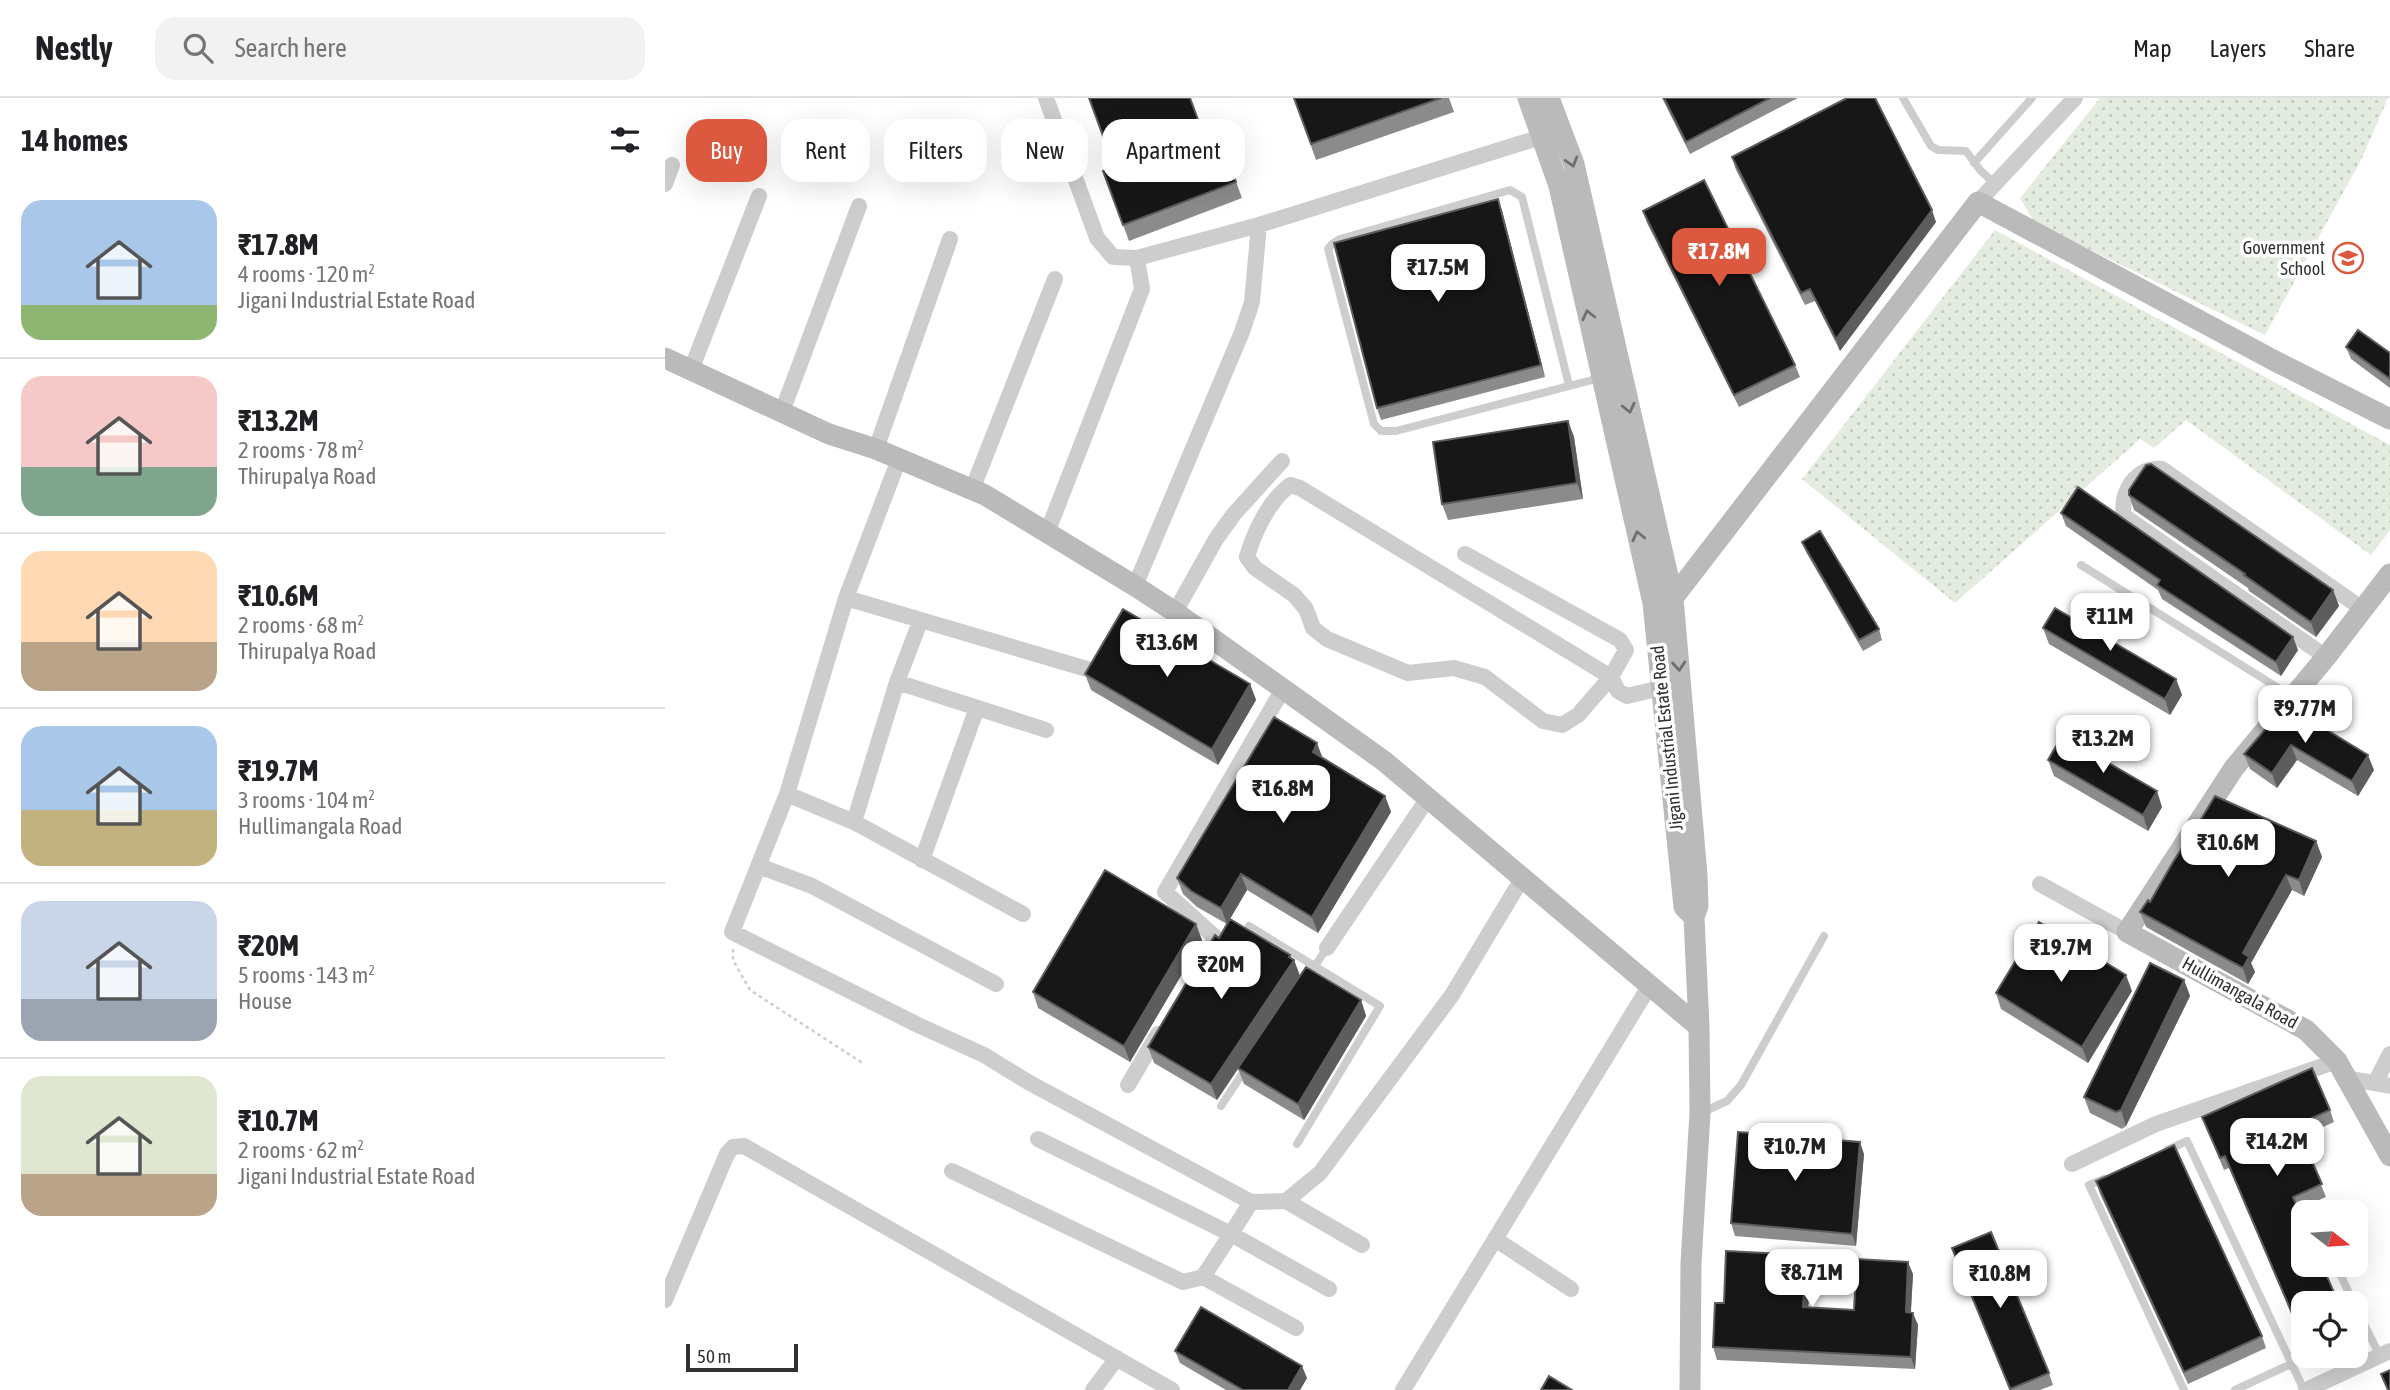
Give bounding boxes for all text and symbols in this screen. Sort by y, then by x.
search box [155,17,645,80]
text: Nestly [35,29,113,67]
icon: search [179,29,217,67]
text: Search here [235,33,347,63]
text: Map [2133,35,2172,62]
text: Layers [2210,35,2266,62]
text: Share [2304,35,2355,62]
chip: Buy [686,119,767,182]
chip: Rent [781,119,870,182]
chip: Filters [884,119,987,182]
chip: New [1001,119,1088,182]
chip: Apartment [1102,119,1245,182]
icon: filters [606,121,644,159]
text: 14 homes [21,123,128,157]
one-way arrow [1564,156,1579,168]
text: ₹17.8M [238,227,319,261]
icon: home [77,228,161,312]
pin: ₹17.8M [1662,228,1776,288]
place label: Government School [2243,237,2325,279]
text: ₹17.8M [1688,238,1750,264]
school or university icon: Government School [2331,241,2365,275]
pin: ₹17.5M [1381,244,1495,304]
text: ₹17.5M [1407,254,1469,280]
text: 4 rooms · 120 m² [238,261,375,287]
text: Jigani Industrial Estate Road [238,287,475,313]
one-way arrow [1582,309,1597,321]
one-way arrow [1620,402,1635,414]
text: ₹13.2M [238,403,319,437]
icon: home [77,404,161,488]
text: 2 rooms · 78 m² [238,437,364,463]
text: Thirupalya Road [238,463,376,489]
one-way arrow [1632,530,1647,542]
text: ₹10.6M [238,578,319,612]
icon: home [77,579,161,663]
pin: ₹11M [2069,594,2151,653]
text: ₹11M [2087,603,2133,629]
text: 2 rooms · 68 m² [238,612,364,638]
pin: ₹13.6M [1110,620,1224,679]
text: ₹13.6M [1136,629,1198,655]
text: Thirupalya Road [238,638,376,664]
street label: Jigani Industrial Estate Road [1646,645,1687,832]
one-way arrow [1671,661,1686,672]
pin: ₹9.77M [2248,686,2362,745]
text: ₹9.77M [2274,695,2336,721]
pin: ₹13.2M [2046,716,2160,775]
text: ₹13.2M [2072,725,2134,751]
text: ₹19.7M [238,753,319,787]
icon: home [77,754,161,838]
pin: ₹16.8M [1226,766,1340,825]
text: ₹16.8M [1252,775,1314,801]
text: 3 rooms · 104 m² [238,787,375,813]
text: Hullimangala Road [238,813,402,839]
pin: ₹10.6M [2171,820,2285,879]
text: ₹10.6M [2197,829,2259,855]
pin: ₹19.7M [2004,924,2118,984]
text: ₹20M [238,928,299,962]
icon: home [77,929,161,1013]
text: ₹19.7M [2030,934,2092,960]
pin: ₹20M [1180,942,1262,1001]
text: ₹20M [1198,951,1244,977]
street label: Hullimangala Road [2179,952,2302,1033]
text: 5 rooms · 143 m² [238,962,375,988]
text: House [238,988,292,1014]
text: ₹10.7M [238,1103,319,1137]
icon: home [77,1104,161,1188]
pin: ₹14.2M [2220,1118,2334,1178]
pin: ₹10.7M [1738,1124,1852,1183]
text: ₹14.2M [2246,1128,2308,1154]
text: ₹10.7M [1764,1133,1826,1159]
text: 2 rooms · 62 m² [238,1137,364,1163]
text: Jigani Industrial Estate Road [238,1163,475,1189]
north arrow [2291,1200,2368,1278]
map controls [2291,1200,2368,1368]
pin: ₹8.71M [1755,1250,1869,1309]
pin: ₹10.8M [1943,1250,2057,1310]
text: ₹8.71M [1781,1259,1843,1285]
text: ₹10.8M [1969,1260,2031,1286]
button: locate [2291,1291,2368,1368]
scale bar [686,1341,798,1373]
text: 50 m [697,1345,731,1367]

